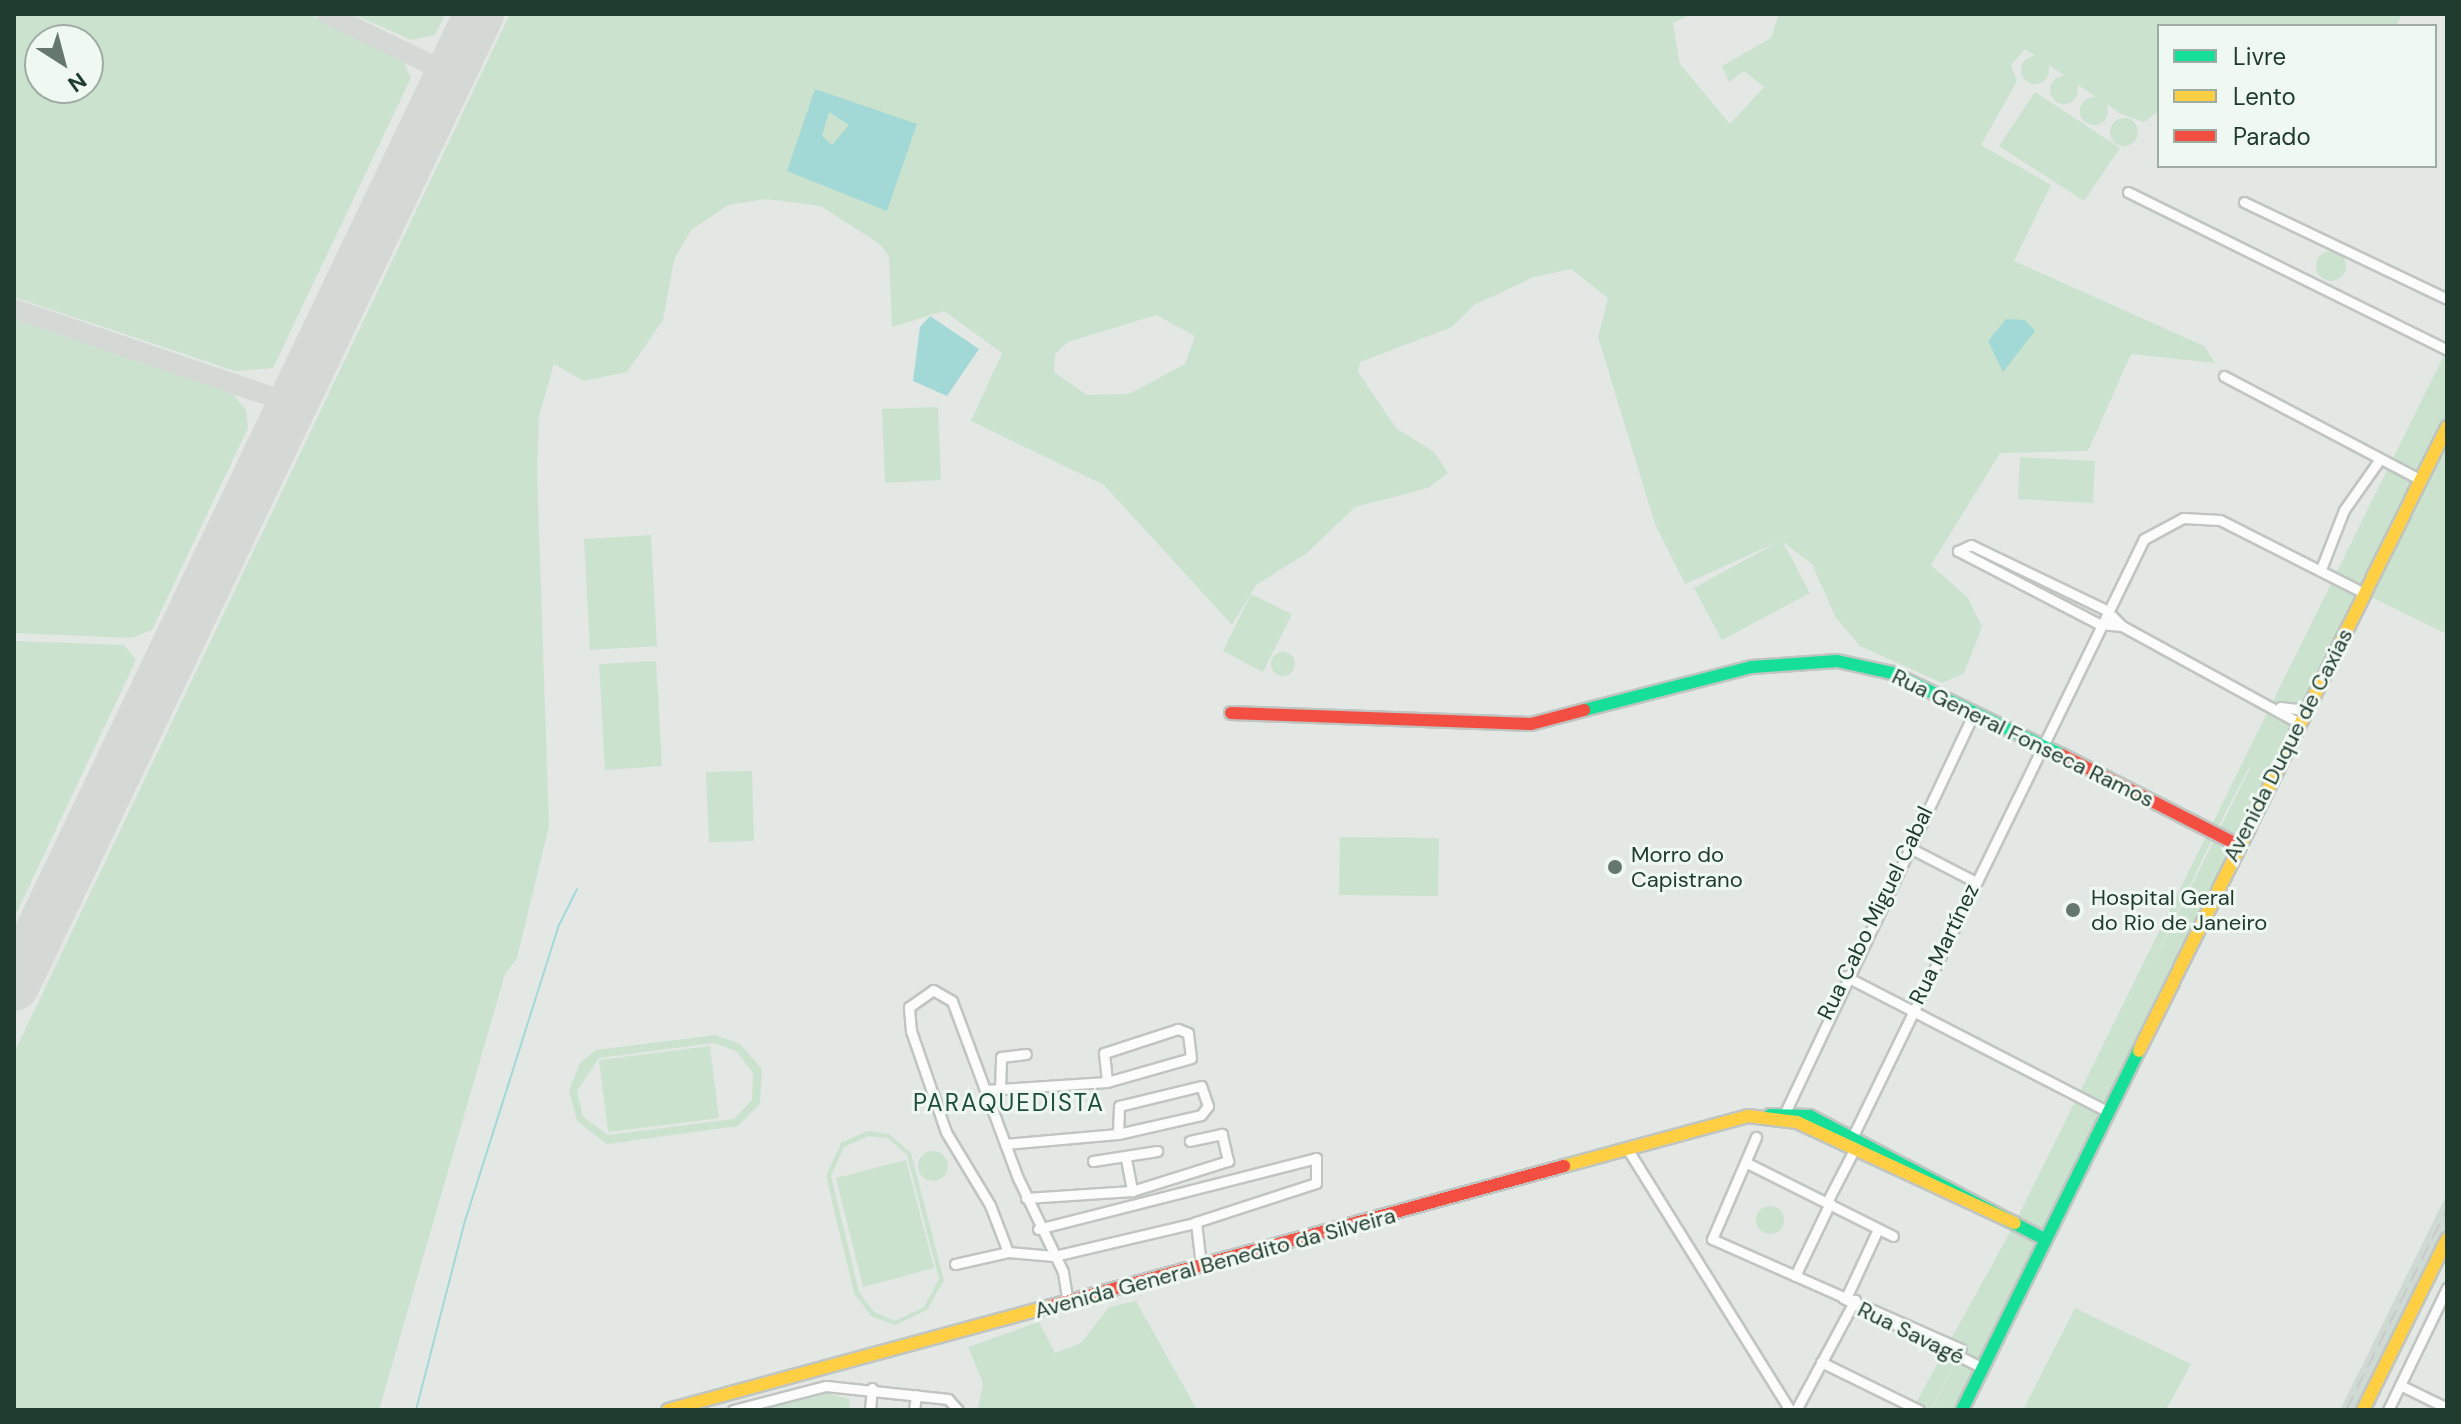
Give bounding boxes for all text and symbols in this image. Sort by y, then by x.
north arrow [24,24,104,104]
legend [2157,24,2437,168]
text: Livre [2233,41,2286,72]
text: N [62,66,92,99]
text: Lento [2233,81,2296,112]
text: Parado [2233,121,2311,152]
street label: Avenida Duque de Caxias [2218,624,2358,866]
street label: Rua General Fonseca Ramos [1888,663,2158,813]
street label: Rua Cabo Miguel Cabal [1812,802,1938,1024]
place label: Morro do Capistrano [1631,841,1743,892]
marker: Morro do Capistrano [1606,858,1624,876]
street label: Rua Martínez [1903,879,1985,1009]
place label: Hospital Geral do Rio de Janeiro [2091,884,2267,936]
marker: Hospital Geral do Rio de Janeiro [2062,899,2084,921]
district label: PARAQUEDISTA [913,1089,1105,1117]
street label: Avenida General Benedito da Silveira [1032,1202,1398,1324]
street label: Rua Savagé [1853,1296,1969,1370]

